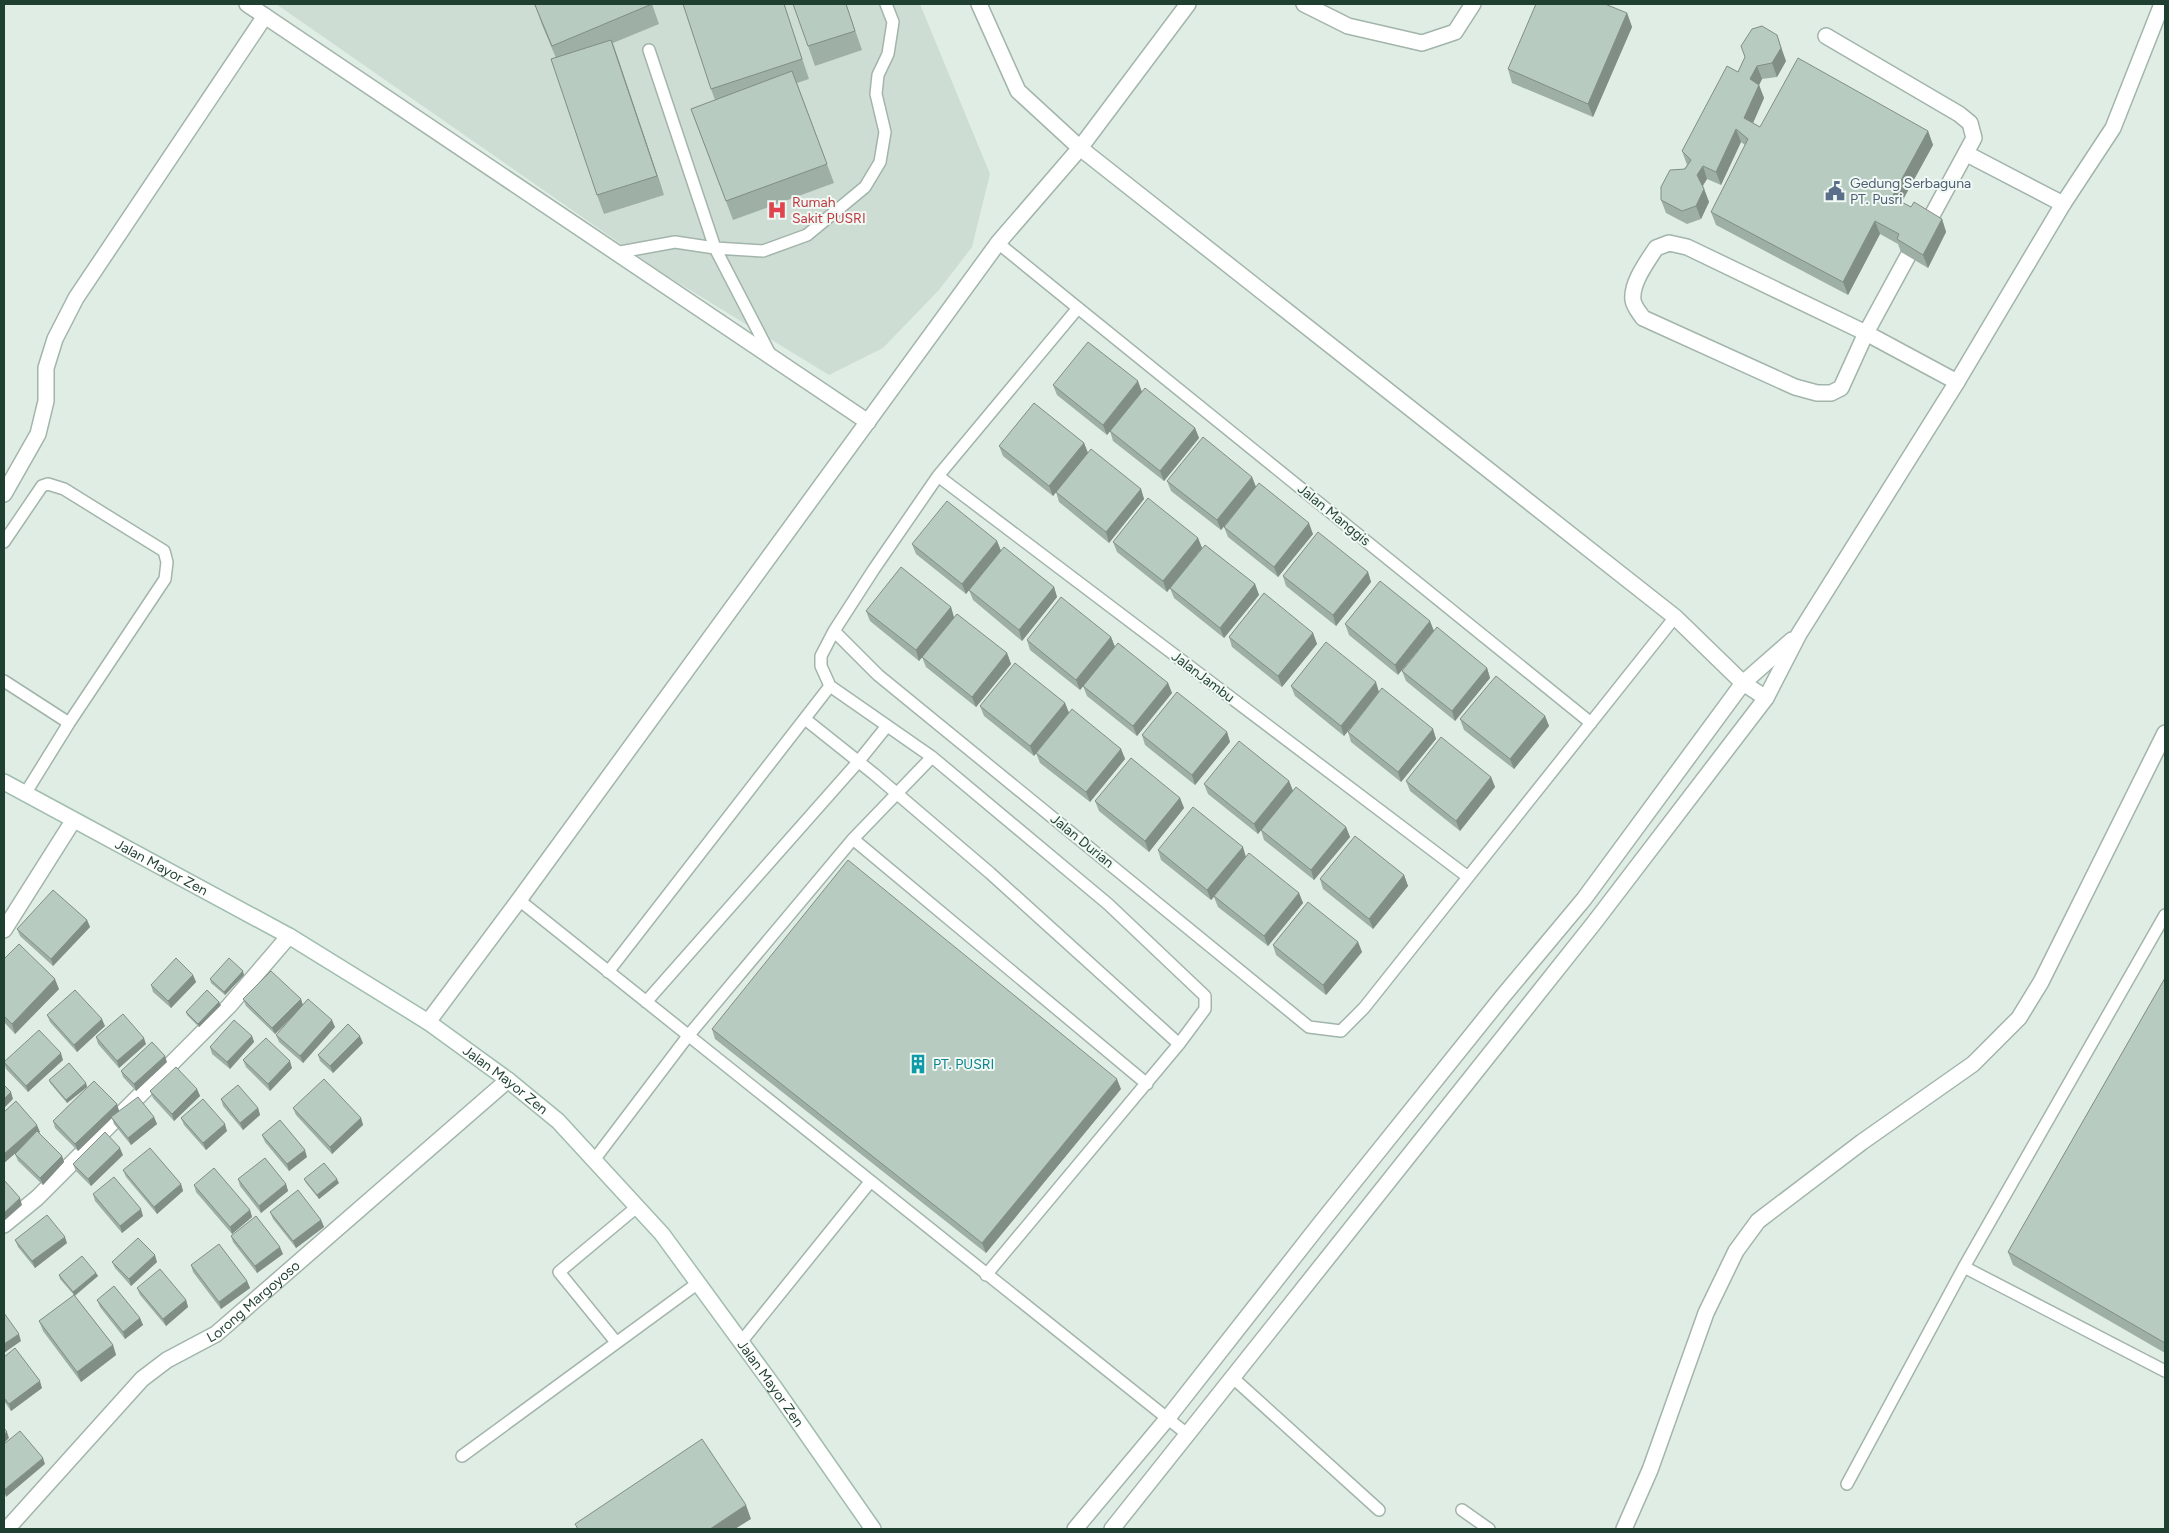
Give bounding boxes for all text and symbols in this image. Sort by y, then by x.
place label: Gedung Serbaguna PT. Pusri [1850,175,1971,208]
public building icon: Gedung Serbaguna PT. Pusri [1824,180,1846,202]
place label: Rumah Sakit PUSRI [792,194,866,227]
hospital icon: Rumah Sakit PUSRI [766,199,788,221]
street label: Jalan Manggis [1294,480,1374,550]
street label: JalanJambu [1168,648,1238,706]
street label: Jalan Durian [1047,810,1117,872]
street label: Jalan Mayor Zen [112,835,211,899]
street label: Jalan Mayor Zen [460,1042,552,1118]
building icon: PT. PUSRI [907,1053,929,1075]
place label: PT. PUSRI [933,1056,994,1073]
street label: Lorong Margoyoso [204,1257,303,1346]
street label: Jalan Mayor Zen [734,1336,808,1430]

